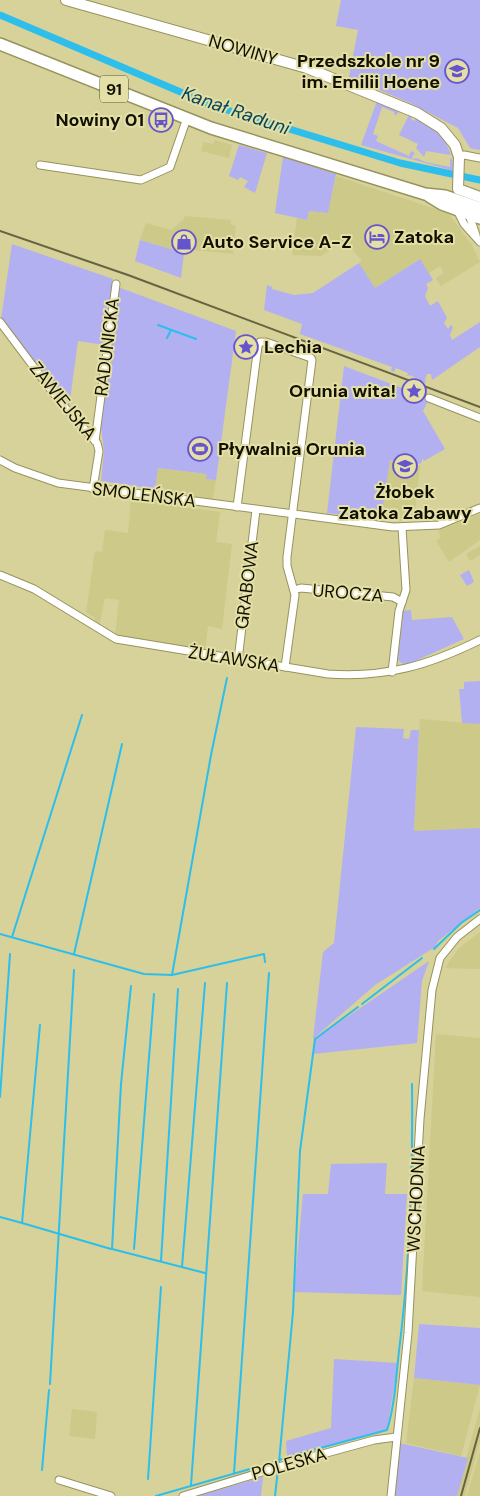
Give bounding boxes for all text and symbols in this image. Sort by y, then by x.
street label: NOWINY [206,29,281,71]
place label: Przedszkole nr 9 im. Emilii Hoene [297,49,440,94]
school or university icon: Przedszkole nr 9 im. Emilii Hoene [444,58,470,84]
road number: 91 [100,76,128,102]
water label: Kanał Raduni [178,80,294,141]
bus stop icon: Nowiny 01 [148,107,174,133]
place label: Nowiny 01 [55,108,144,132]
hotel icon: Zatoka [364,224,390,250]
place label: Zatoka [394,225,454,249]
shop icon: Auto Service A-Z [171,229,197,255]
place label: Auto Service A-Z [202,230,352,254]
street label: RADUNICKA [89,296,125,398]
place icon: Lechia [233,334,259,360]
place label: Lechia [264,335,322,359]
street label: ZAWIEJSKA [24,357,102,445]
place icon: Orunia wita! [401,378,427,404]
place label: Orunia wita! [289,379,396,403]
sports icon: Pływalnia Orunia [187,436,213,462]
place label: Pływalnia Orunia [218,437,365,461]
school or university icon: Żłobek Zatoka Zabawy [392,453,418,479]
street label: SMOLEŃSKA [91,477,197,513]
place label: Żłobek Zatoka Zabawy [338,480,472,525]
street label: GRABOWA [230,539,264,631]
street label: UROCZA [312,578,384,608]
street label: ŻUŁAWSKA [187,640,281,678]
street label: WSCHODNIA [401,1145,431,1253]
street label: POLESKA [249,1442,329,1486]

